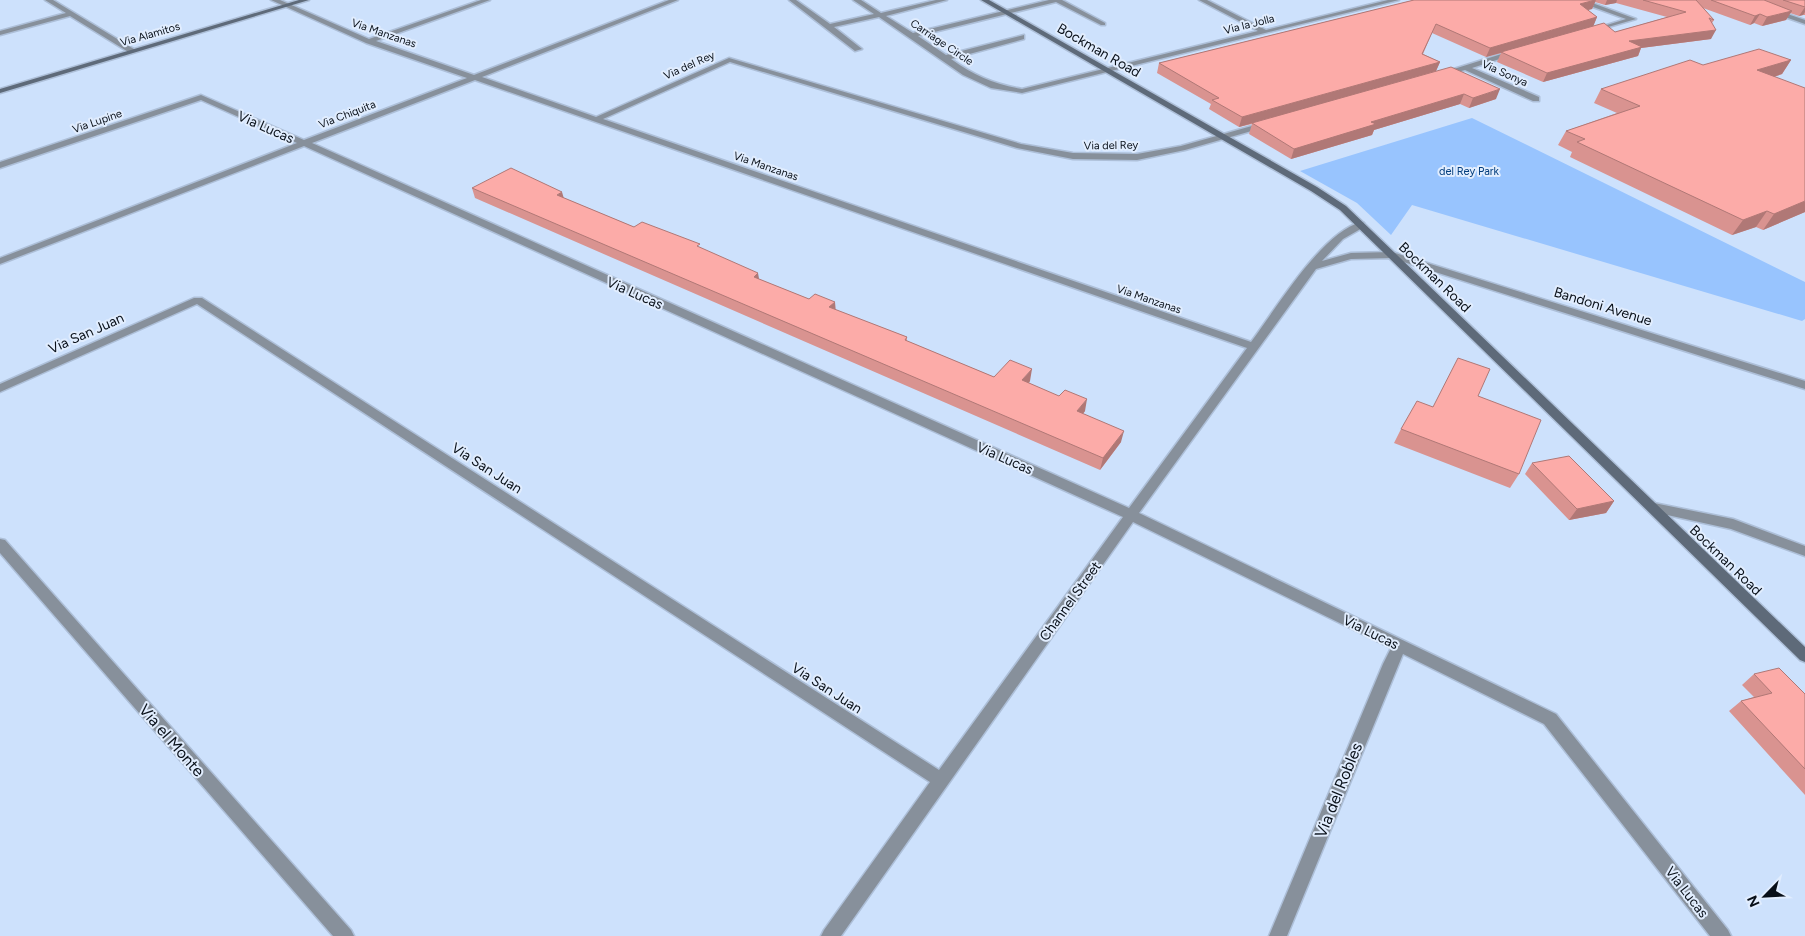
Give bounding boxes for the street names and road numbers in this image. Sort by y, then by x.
street label: Via la Jolla [1222,12,1276,37]
street label: Via Manzanas [350,16,418,51]
street label: Carriage Circle [908,17,976,68]
street label: Via Alamitos [119,20,182,49]
street label: Bockman Road [1054,20,1144,81]
street label: Via del Rey [662,48,717,83]
street label: Via Sonya [1480,58,1530,89]
street label: Via Chiquita [317,98,377,131]
street label: Via Lupine [71,107,124,136]
street label: Via Lucas [235,108,297,147]
street label: Via del Rey [1084,139,1139,152]
street label: Via Manzanas [732,149,800,184]
street label: Bockman Road [1395,239,1474,316]
street label: Via Lucas [604,274,666,313]
street label: Via Manzanas [1115,282,1183,317]
street label: Bandoni Avenue [1552,283,1654,330]
street label: Via San Juan [46,309,127,358]
street label: Via San Juan [448,439,525,498]
street label: Via Lucas [974,439,1036,478]
street label: Bockman Road [1686,522,1765,599]
street label: Channel Street [1036,558,1105,644]
street label: Via Lucas [1340,612,1401,653]
street label: Via San Juan [788,659,865,718]
street label: Via el Monte [135,700,208,781]
street label: Via del Robles [1311,740,1366,841]
street label: Via Lucas [1661,863,1712,921]

